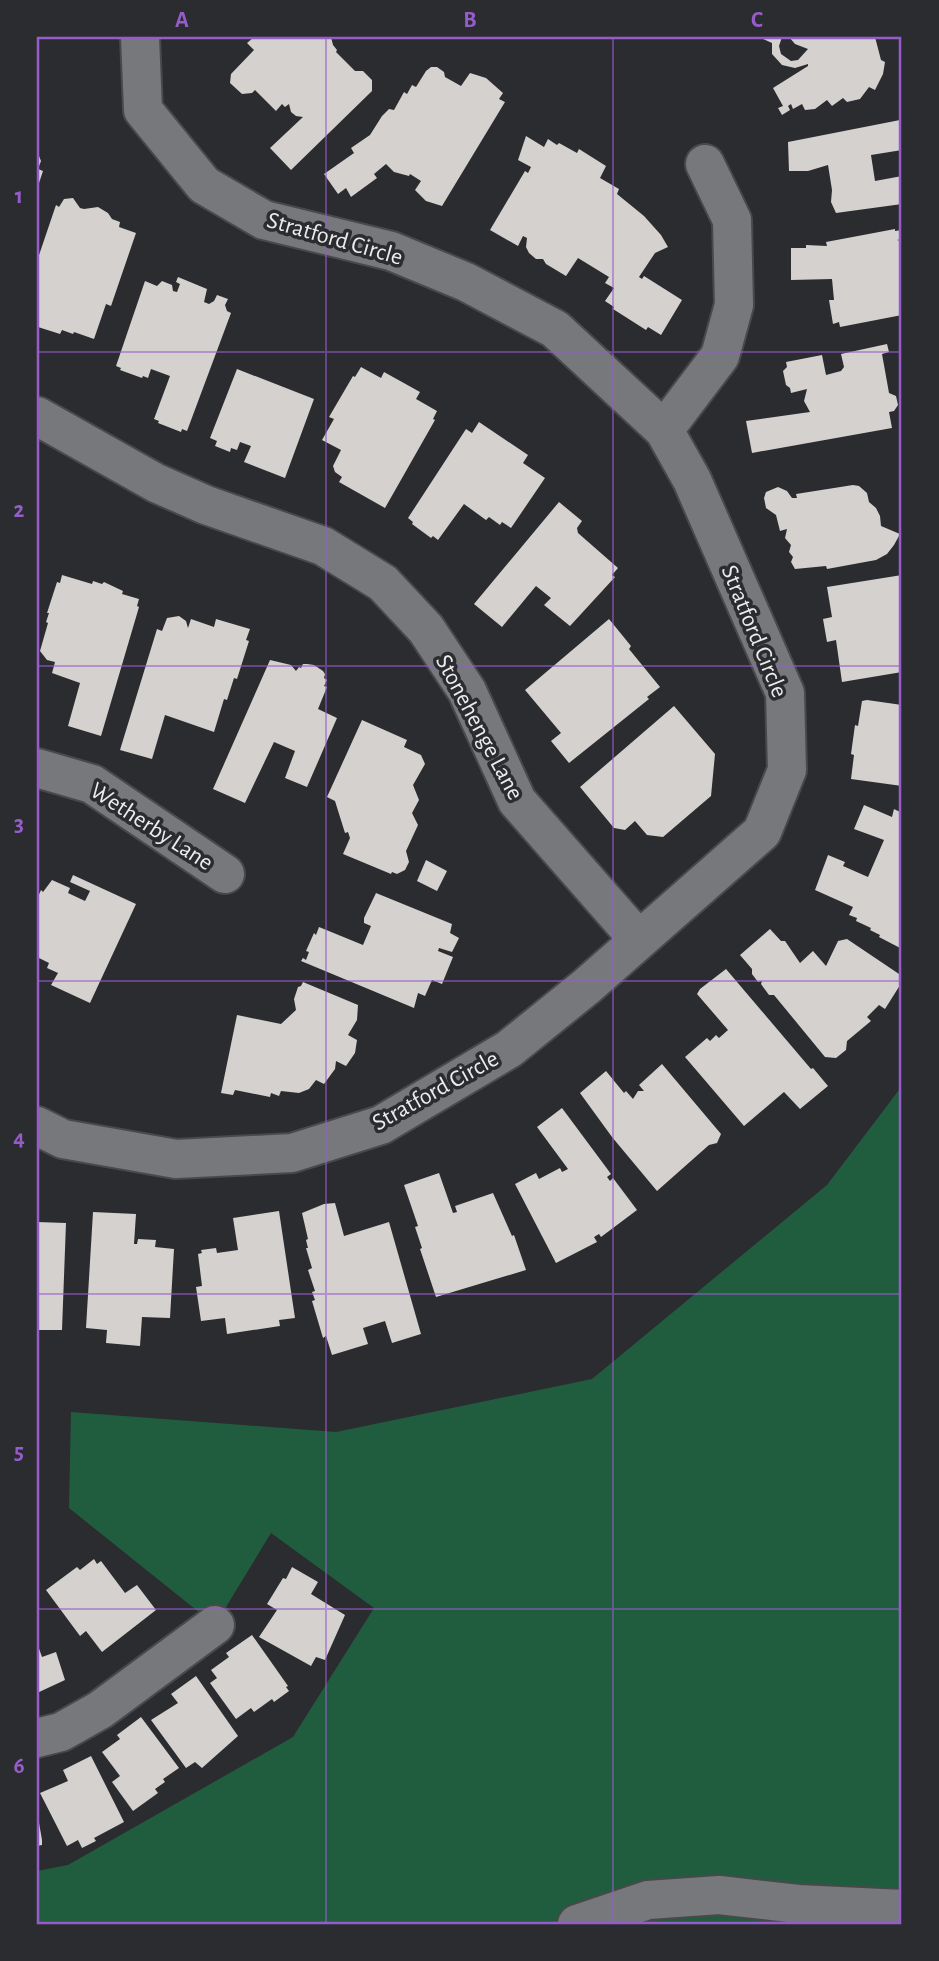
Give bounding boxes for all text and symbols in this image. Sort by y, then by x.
text: A [175,9,189,32]
text: B [463,9,477,32]
text: C [751,9,763,32]
text: 1 [15,185,23,208]
street label: Stratford Circle [264,208,405,270]
text: 2 [14,499,25,522]
street label: Stratford Circle [717,562,791,701]
street label: Stonehenge Lane [431,651,527,804]
street label: Wetherby Lane [86,778,217,875]
text: 3 [14,813,24,836]
street label: Stratford Circle [368,1046,503,1135]
text: 4 [13,1127,25,1150]
text: 5 [14,1441,24,1464]
text: 6 [13,1755,25,1778]

